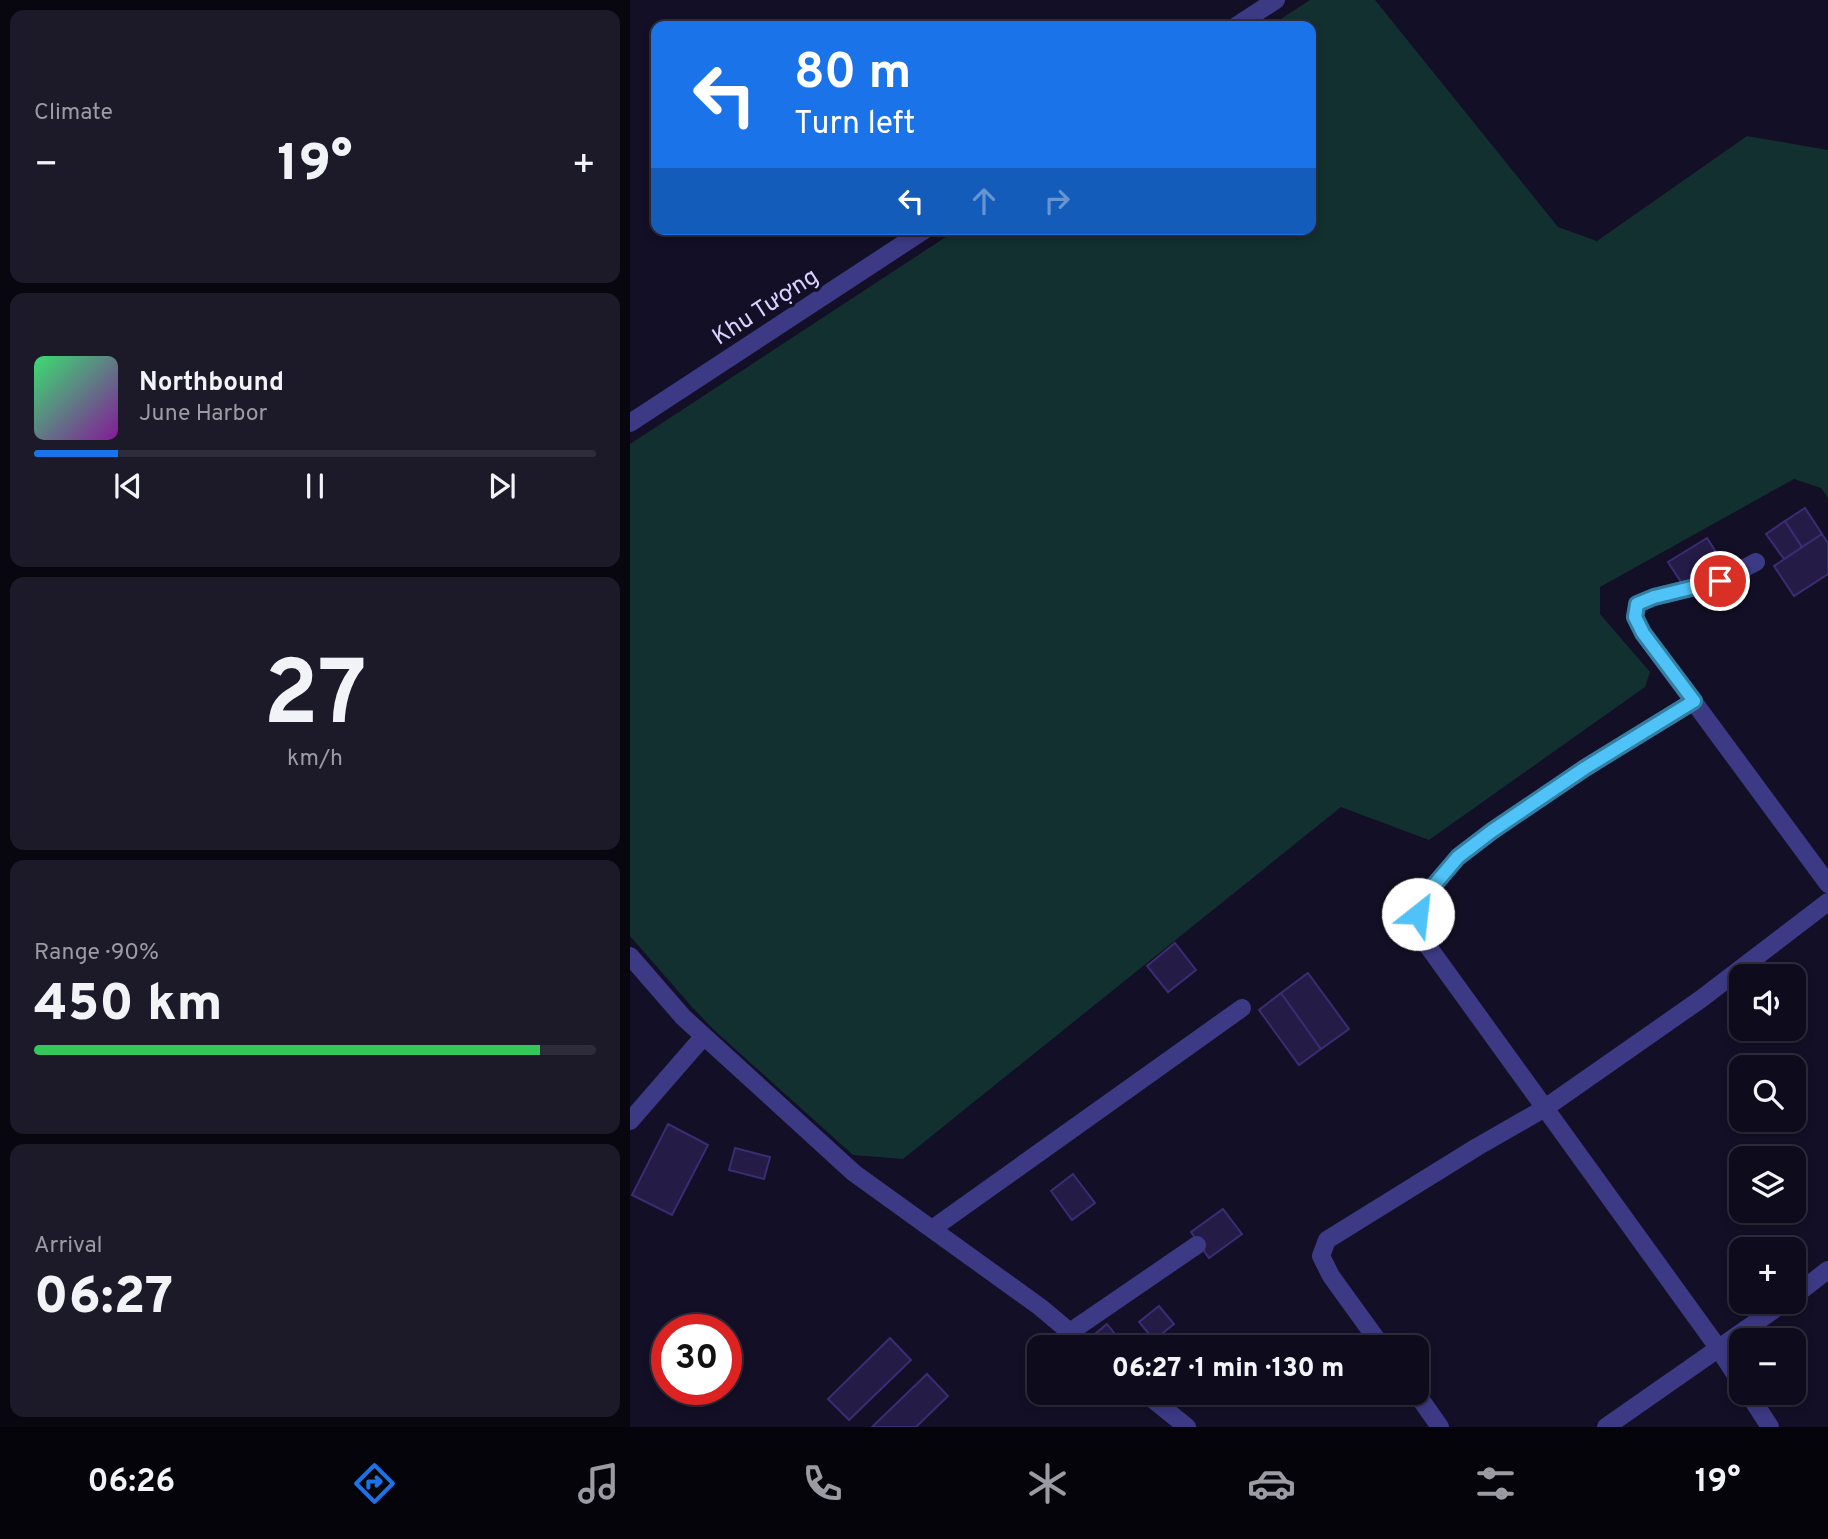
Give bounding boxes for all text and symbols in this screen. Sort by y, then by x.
text: 80 m [794,44,911,106]
icon: left [679,49,770,140]
text: Climate [34,99,113,128]
text: Turn left [794,105,915,145]
text: 19° [277,133,353,199]
text: − [34,142,59,191]
text: + [571,142,596,191]
icon: left [892,182,930,220]
icon: ahead [965,182,1003,220]
icon: right [1038,182,1076,220]
street label: Khu Tượng [707,262,825,353]
text: Northbound [139,367,284,400]
text: June Harbor [139,400,267,429]
icon: previous [109,467,147,505]
icon: pause [296,467,334,505]
icon: next [483,467,521,505]
pin [1690,551,1750,611]
icon: arrive [1701,562,1739,600]
text: 27 [263,642,367,757]
text: km/h [287,745,343,774]
position arrow [1381,877,1455,951]
text: Range · 90% [34,939,159,968]
map controls [1729,964,1806,1405]
button: sound [1729,964,1806,1041]
text: 450 km [34,973,223,1039]
button: search [1729,1055,1806,1132]
button: layers [1729,1146,1806,1223]
text: Arrival [34,1232,103,1261]
button: + [1729,1237,1806,1314]
text: 06:27 [34,1266,173,1332]
speed limit sign: 30 [651,1314,742,1405]
button: − [1729,1328,1806,1405]
text: 06:27 · 1 min · 130 m [1112,1353,1344,1386]
icon: directions [350,1459,399,1508]
icon: music [574,1459,623,1508]
icon: phone [798,1459,847,1508]
icon: climate [1023,1459,1072,1508]
icon: car [1247,1459,1296,1508]
icon: filters [1471,1459,1520,1508]
text: 06:26 [88,1463,175,1503]
text: 19° [1695,1463,1740,1503]

